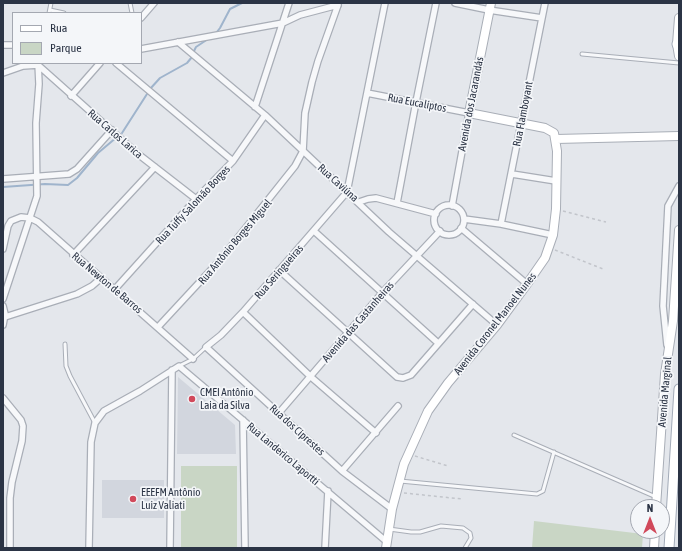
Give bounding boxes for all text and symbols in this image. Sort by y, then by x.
legend [12,12,142,64]
text: Rua [50,21,67,35]
text: Parque [50,41,82,55]
street label: Avenida dos Jacarandás [455,56,487,152]
street label: Rua Flamboyant [510,80,536,148]
street label: Rua Eucalíptos [387,91,447,115]
street label: Rua Carlos Larica [85,107,145,161]
street label: Rua Caviúna [315,161,361,205]
street label: Rua Tuffy Salomão Borges [153,163,233,247]
street label: Rua Antônio Borges Miguel [196,197,274,287]
street label: Rua Seringueiras [252,242,306,302]
street label: Rua Newton de Barros [69,250,145,316]
street label: Avenida Coronel Manoel Nunes [451,270,539,378]
street label: Avenida das Castanheiras [319,279,397,365]
street label: Avenida Marginal [655,356,675,428]
place label: CMEI Antônio Laia da Silva [200,386,253,412]
marker: CMEI Antônio Laia da Silva [187,394,197,404]
street label: Rua dos Ciprestes [267,402,327,458]
street label: Rua Landerico Laportti [244,420,322,488]
place label: EEEFM Antônio Luiz Valiati [141,486,200,512]
marker: EEEFM Antônio Luiz Valiati [128,494,138,504]
north arrow [630,499,670,539]
text: N [647,502,653,514]

